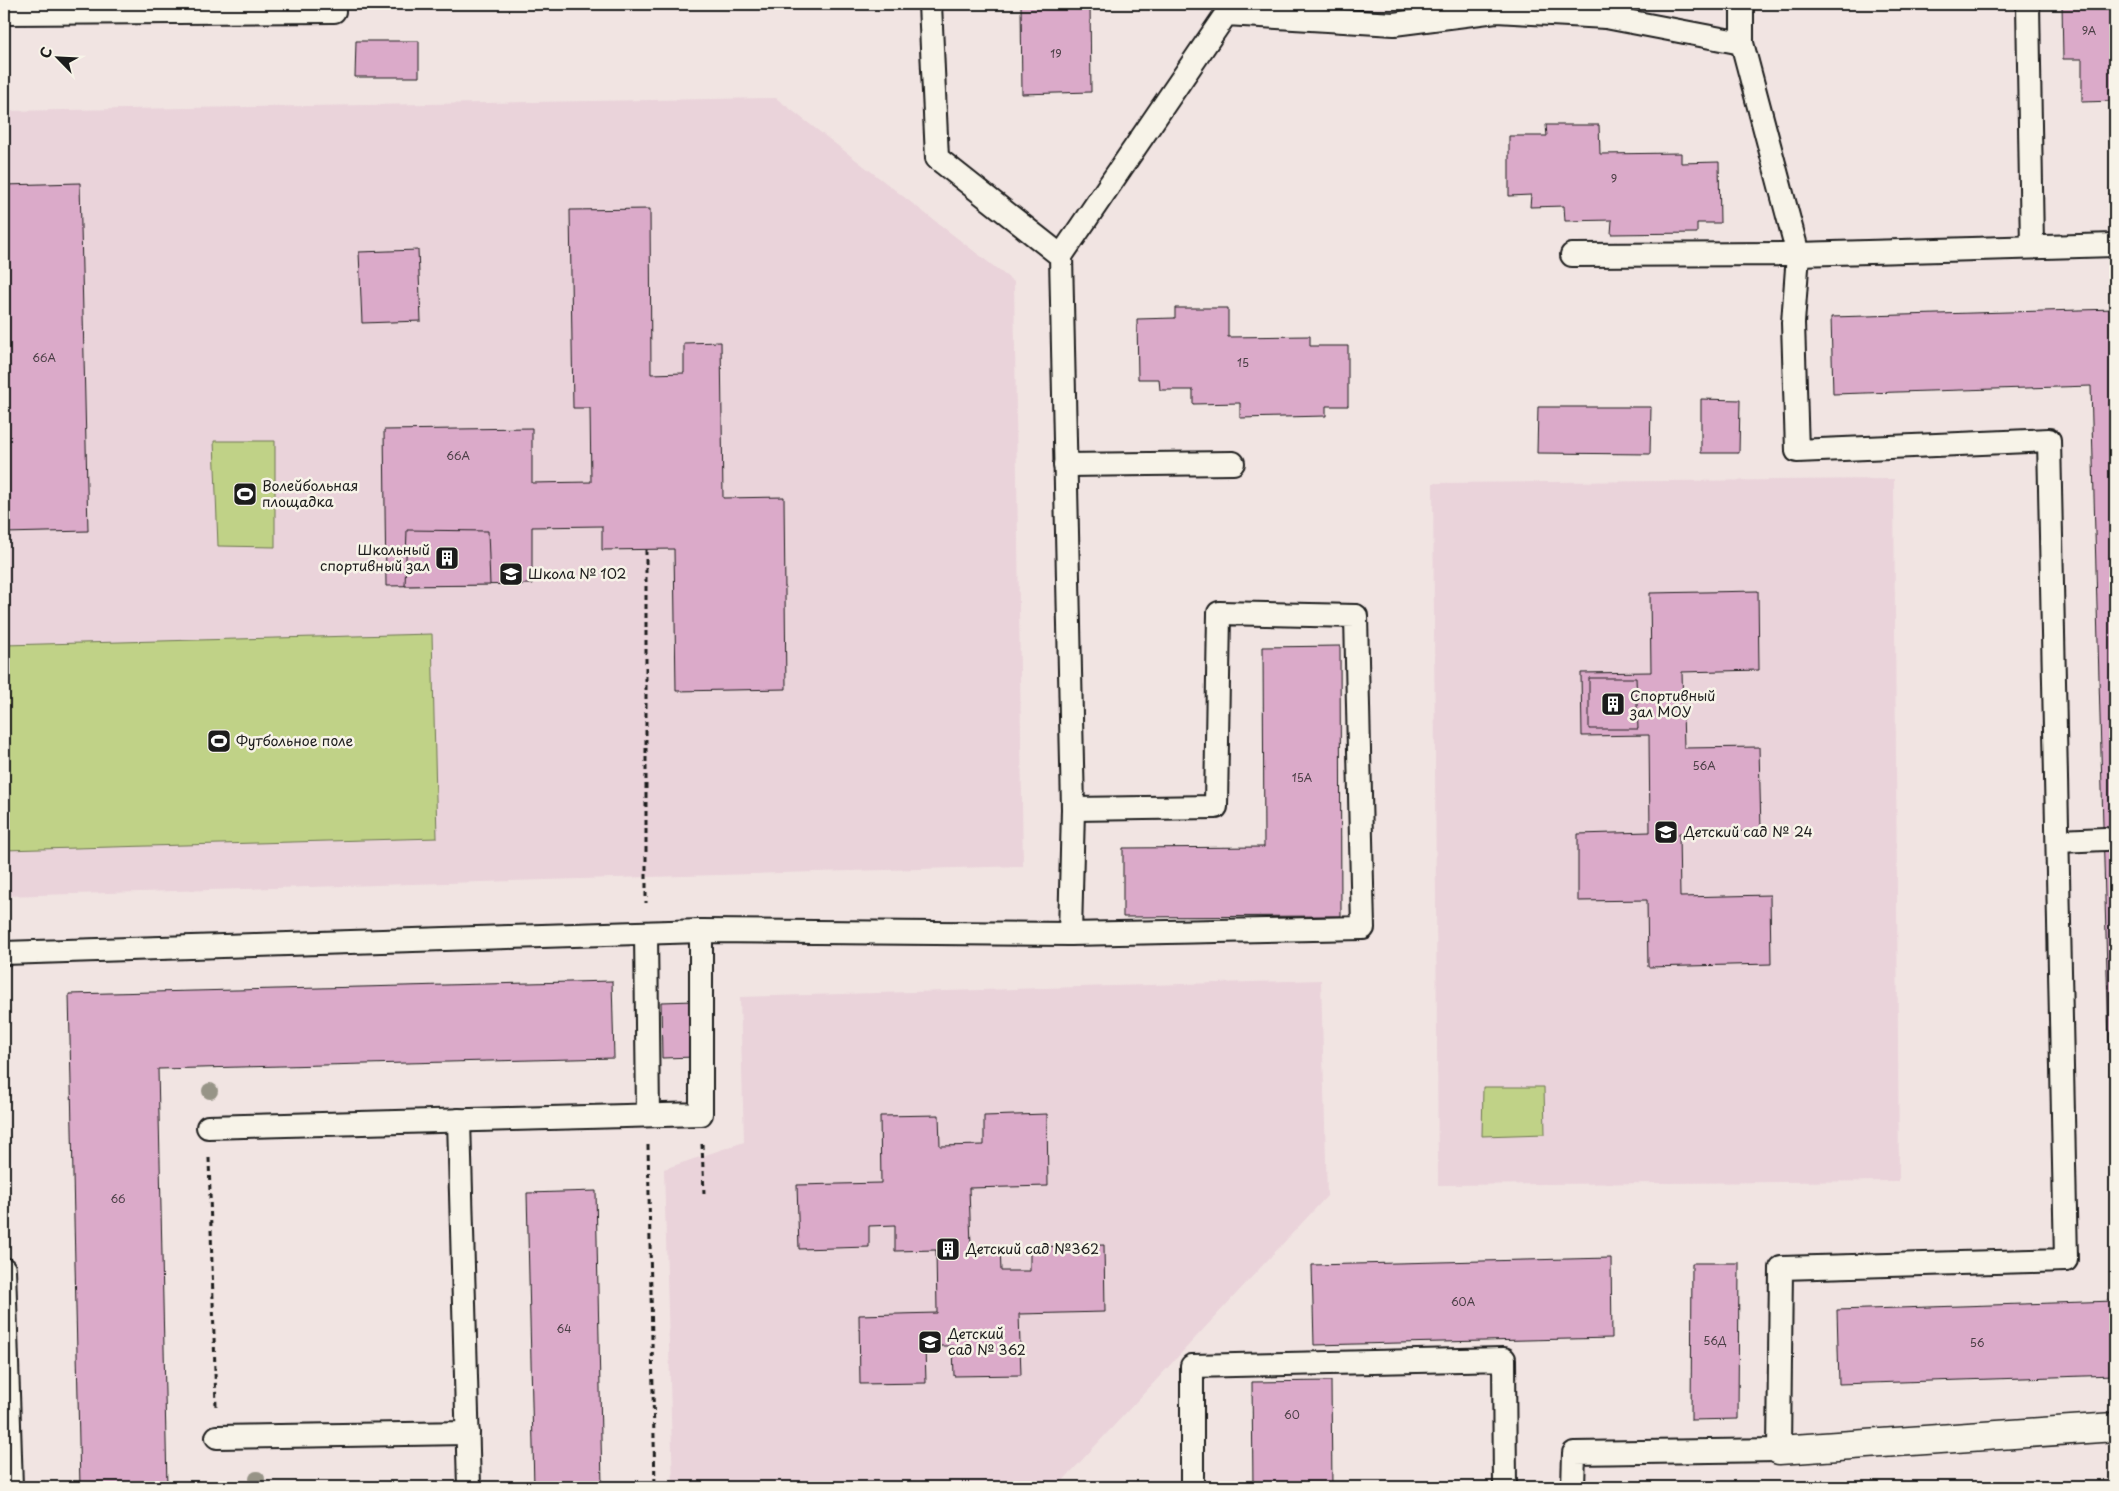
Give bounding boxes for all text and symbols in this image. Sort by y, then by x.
house number: 9А [2082,22,2097,39]
north arrow [32,32,82,82]
text: С [34,43,57,62]
house number: 19 [1050,45,1062,62]
house number: 9 [1611,170,1617,187]
house number: 66А [32,349,56,366]
house number: 15 [1237,354,1249,371]
house number: 66А [446,447,470,464]
place label: Волейбольная площадка [262,475,358,512]
sports icon: Волейбольная площадка [232,481,258,507]
place label: Школьный спортивный зал [320,539,430,576]
building icon: Школьный спортивный зал [434,545,460,571]
school or university icon: Школа № 102 [498,561,524,587]
place label: Школа № 102 [528,563,626,584]
place label: Спортивный зал МОУ [1629,685,1716,722]
building icon: Спортивный зал МОУ [1600,691,1626,717]
sports icon: Футбольное поле [206,728,232,754]
place label: Футбольное поле [236,730,353,751]
house number: 56А [1692,757,1716,774]
house number: 15А [1292,769,1313,786]
school or university icon: Детский сад № 24 [1653,819,1679,845]
place label: Детский сад № 24 [1683,821,1813,842]
house number: 66 [110,1190,126,1207]
building icon: Детский сад №362 [935,1236,961,1262]
place label: Детский сад №362 [965,1238,1099,1259]
house number: 60А [1451,1293,1476,1310]
house number: 64 [557,1320,571,1337]
place label: Детский сад № 362 [947,1323,1026,1360]
school or university icon: Детский сад № 362 [917,1329,943,1355]
house number: 56Д [1703,1332,1727,1349]
house number: 56 [1970,1334,1985,1351]
house number: 60 [1284,1406,1300,1423]

